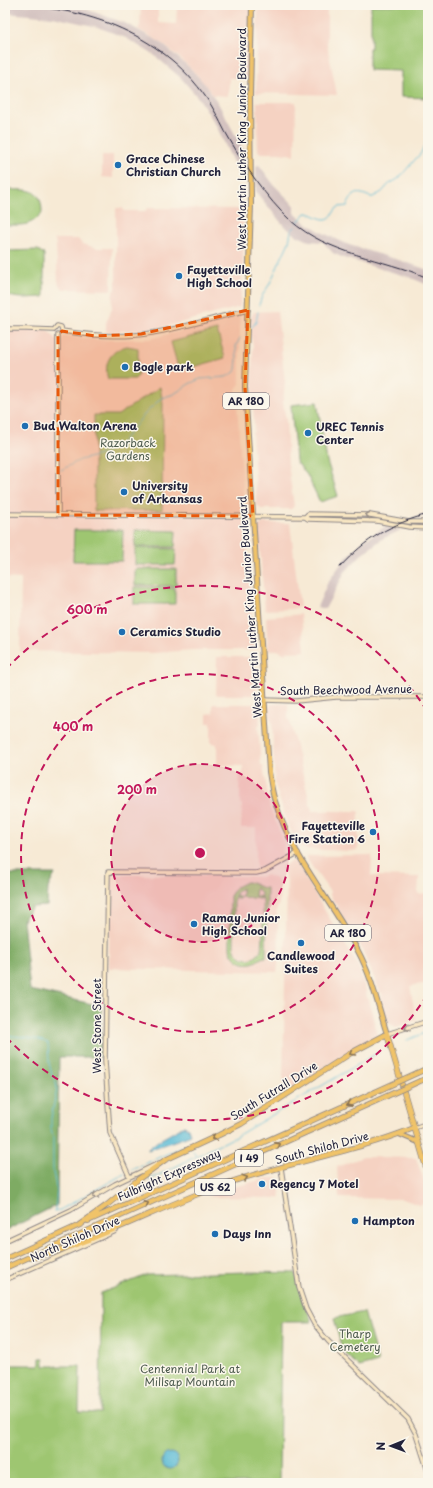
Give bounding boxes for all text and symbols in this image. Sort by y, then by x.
street label: West Martin Luther King Junior Boulevard [233,28,250,250]
place label: Grace Chinese Christian Church [126,150,221,180]
marker: Grace Chinese Christian Church [113,160,123,170]
place label: Fayetteville High School [187,261,252,291]
marker: Fayetteville High School [174,271,184,281]
place label: Bogle park [133,358,194,375]
marker: Bogle park [120,362,130,372]
road number: AR 180 [223,393,269,409]
place label: Bud Walton Arena [33,417,138,434]
place label: UREC Tennis Center [316,418,384,448]
marker: Bud Walton Arena [20,421,30,431]
marker: UREC Tennis Center [303,428,313,438]
park label: Razorback Gardens [100,434,156,464]
place label: University of Arkansas [132,477,203,507]
marker: University of Arkansas [119,487,129,497]
street label: West Martin Luther King Junior Boulevard [233,495,266,719]
one-way arrow [365,511,371,519]
text: 600 m [67,600,107,618]
place label: Ceramics Studio [130,623,221,640]
marker: Ceramics Studio [117,627,127,637]
street label: South Beechwood Avenue [280,680,412,699]
text: 400 m [53,717,93,735]
text: 200 m [117,780,157,798]
place label: Fayetteville Fire Station 6 [288,817,365,847]
marker: Fayetteville Fire Station 6 [368,827,378,837]
centre of rings [193,846,207,860]
place label: Ramay Junior High School [202,909,280,939]
marker: Ramay Junior High School [189,919,199,929]
road number: AR 180 [325,925,371,941]
marker: Candlewood Suites [296,938,306,948]
place label: Candlewood Suites [267,947,335,977]
street label: West Stone Street [88,978,105,1074]
one-way arrow [404,1023,411,1031]
one-way arrow [349,1048,356,1055]
street label: South Futrall Drive [227,1057,321,1124]
one-way arrow [345,1099,353,1107]
street label: South Shiloh Drive [273,1127,371,1168]
one-way arrow [211,1133,218,1141]
one-way arrow [274,1142,281,1150]
street label: Fulbright Expressway [114,1144,223,1205]
road number: I 49 [235,1150,263,1166]
one-way arrow [241,1174,248,1183]
place label: Regency 7 Motel [270,1175,358,1192]
road number: US 62 [195,1179,235,1195]
marker: Regency 7 Motel [257,1179,267,1189]
one-way arrow [92,1191,99,1198]
one-way arrow [143,1201,150,1209]
street label: North Shiloh Drive [27,1211,122,1266]
place label: Hampton [363,1212,415,1229]
marker: Hampton [350,1216,360,1226]
place label: Days Inn [223,1225,272,1242]
marker: Days Inn [210,1229,220,1239]
park label: Tharp Cemetery [329,1325,381,1355]
park label: Centennial Park at Millsap Mountain [140,1360,240,1390]
north arrow [371,1426,411,1466]
text: N [372,1441,389,1451]

